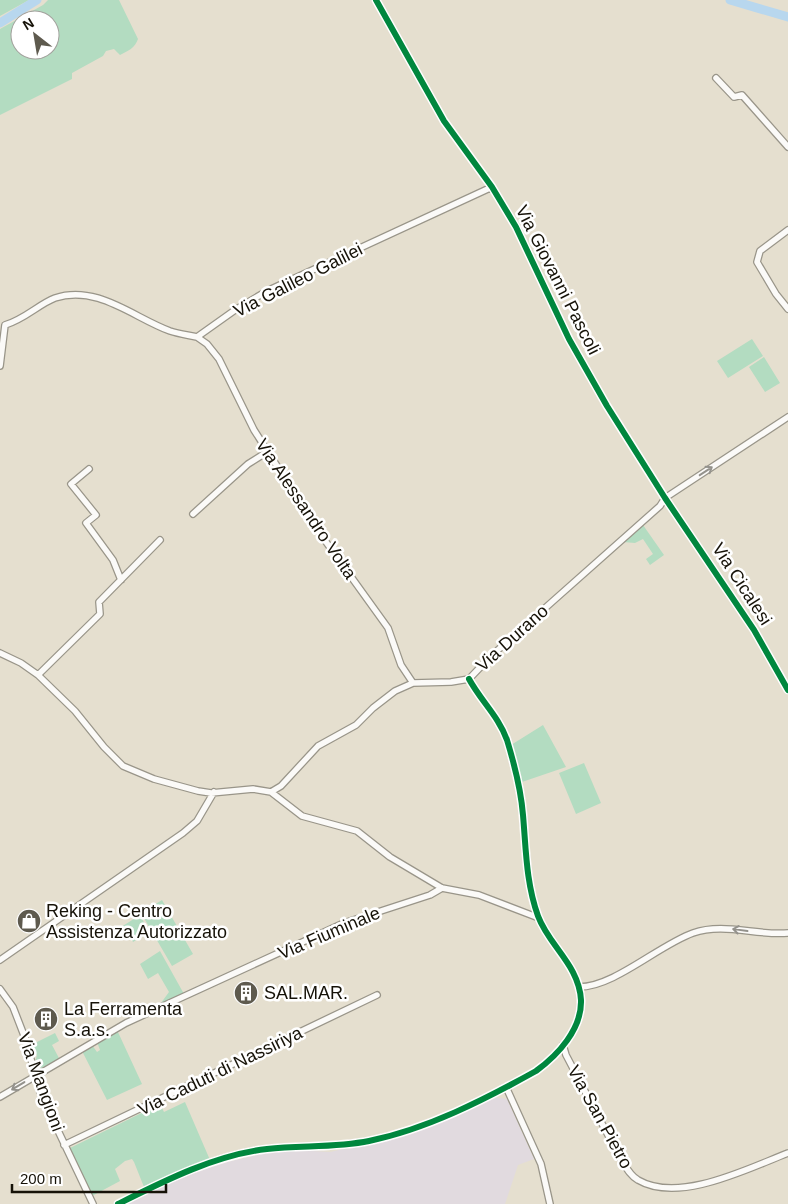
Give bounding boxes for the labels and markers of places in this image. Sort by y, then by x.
place label: Reking - Centro Assistenza Autorizzato [46,901,227,942]
shop icon: Reking - Centro Assistenza Autorizzato [16,908,42,934]
building icon: SAL.MAR. [233,980,259,1006]
place label: SAL.MAR. [264,983,348,1003]
place label: La Ferramenta S.a.s. [64,999,183,1040]
building icon: La Ferramenta S.a.s. [33,1006,59,1032]

